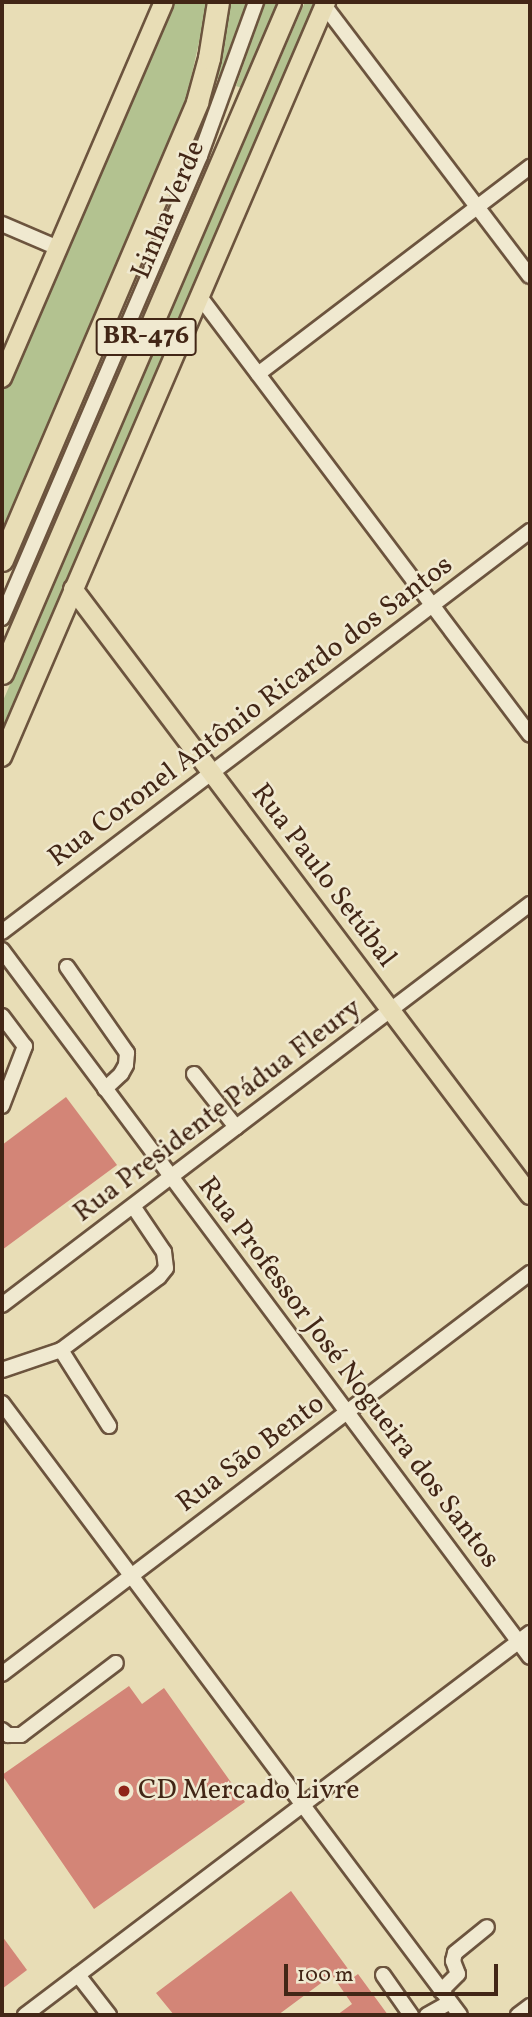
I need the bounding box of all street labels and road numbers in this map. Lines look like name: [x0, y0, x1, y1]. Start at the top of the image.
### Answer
street label: Linha Verde: [125, 135, 213, 285]
road number: BR-476: [95, 314, 197, 360]
street label: Rua Coronel Antônio Ricardo dos Santos: [42, 549, 460, 875]
street label: Rua Paulo Setúbal: [243, 778, 403, 974]
street label: Rua Presidente Pádua Fleury: [67, 992, 369, 1230]
street label: Rua Professor José Nogueira dos Santos: [190, 1171, 506, 1575]
street label: Rua São Bento: [171, 1388, 331, 1520]

